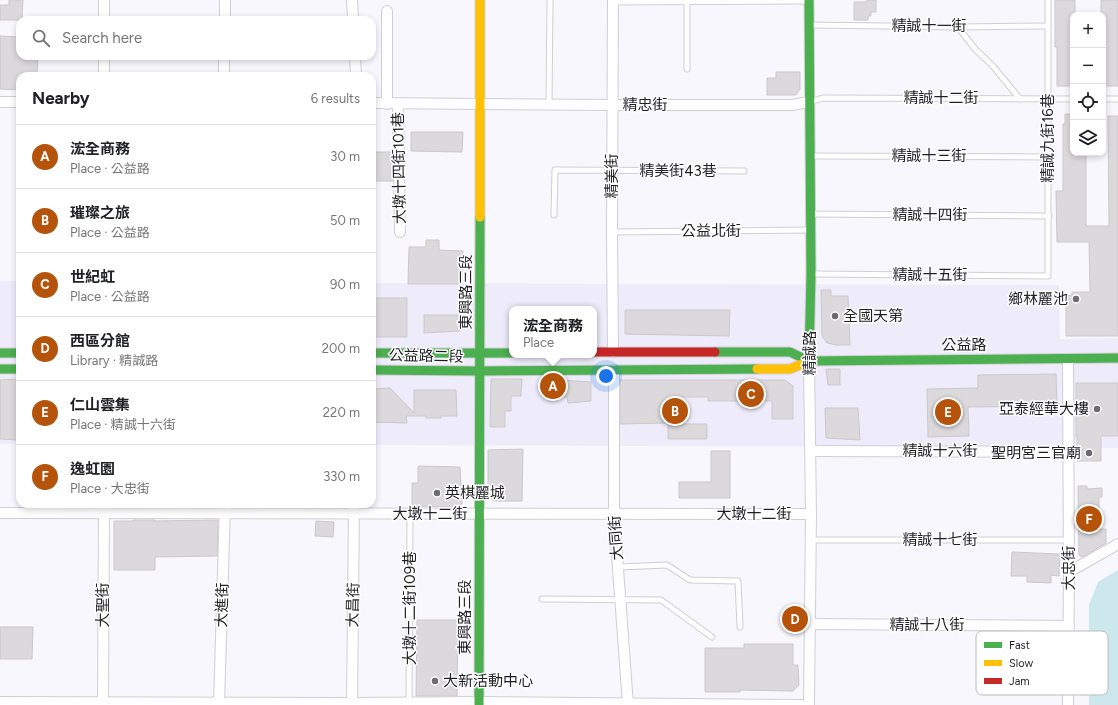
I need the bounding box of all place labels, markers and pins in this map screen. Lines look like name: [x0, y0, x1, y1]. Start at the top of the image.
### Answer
place label: 鄉林麗池: [1008, 290, 1068, 308]
marker: 鄉林麗池: [1071, 294, 1081, 304]
place label: 全國天第: [843, 307, 903, 325]
marker: 全國天第: [830, 311, 840, 321]
pin: A: [540, 371, 566, 401]
pin: C: [738, 379, 764, 409]
pin: B: [662, 396, 688, 426]
pin: E: [935, 397, 961, 427]
place label: 亞泰經華大樓: [999, 400, 1089, 418]
marker: 亞泰經華大樓: [1092, 404, 1102, 414]
place label: 聖明宮三官廟: [991, 444, 1081, 462]
marker: 聖明宮三官廟: [1084, 448, 1094, 458]
place label: 英棋麗城: [445, 484, 505, 502]
marker: 英棋麗城: [432, 488, 442, 498]
pin: F: [1076, 504, 1102, 534]
pin: D: [782, 604, 808, 634]
place label: 大新活動中心: [443, 672, 533, 690]
marker: 大新活動中心: [430, 676, 440, 686]

